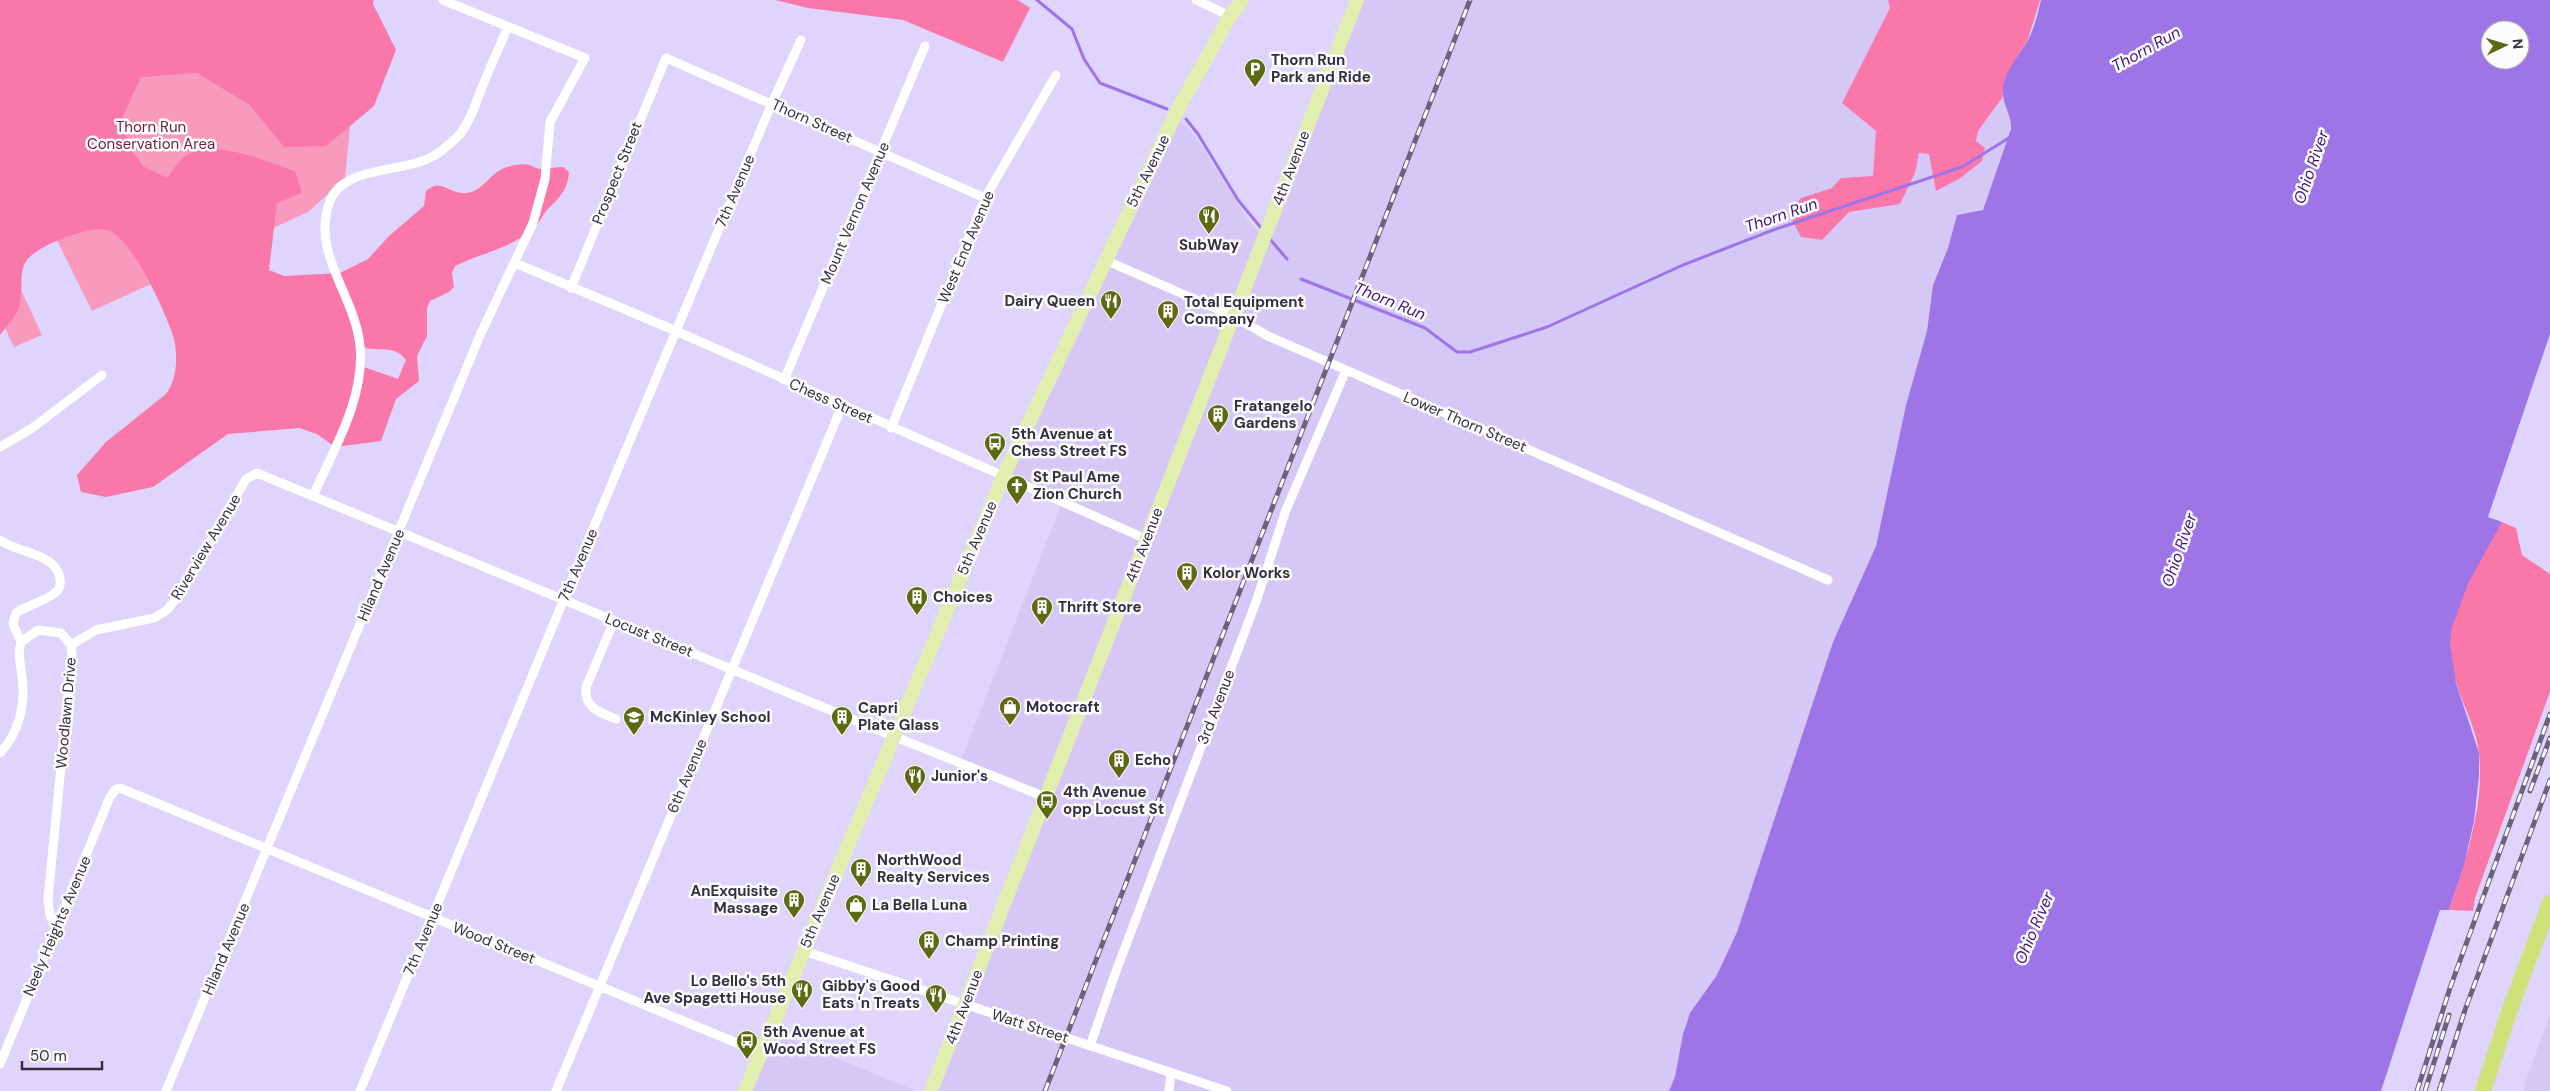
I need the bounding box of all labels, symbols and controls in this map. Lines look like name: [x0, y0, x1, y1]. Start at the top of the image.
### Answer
north arrow: [2480, 20, 2530, 70]
water label: Thorn Run: [2108, 22, 2184, 76]
text: N: [2509, 38, 2527, 50]
place label: Thorn Run Park and Ride: [1271, 50, 1371, 87]
parking icon: Thorn Run Park and Ride: [1243, 57, 1267, 88]
street label: Thorn Street: [768, 94, 856, 148]
park label: Thorn Run Conservation Area: [87, 117, 215, 154]
street label: Prospect Street: [587, 119, 647, 227]
water label: Ohio River: [2289, 126, 2334, 207]
street label: 4th Avenue: [1268, 128, 1314, 208]
street label: 5th Avenue: [1122, 131, 1174, 211]
street label: Mount Vernon Avenue: [816, 139, 894, 287]
street label: 7th Avenue: [711, 151, 759, 231]
street label: West End Avenue: [933, 187, 999, 307]
water label: Thorn Run: [1742, 193, 1820, 237]
restaurant icon: SubWay: [1197, 204, 1221, 235]
place label: SubWay: [1179, 235, 1239, 255]
water label: Thorn Run: [1351, 277, 1429, 325]
restaurant icon: Dairy Queen: [1099, 289, 1123, 320]
place label: Dairy Queen: [1004, 291, 1095, 311]
place label: Total Equipment Company: [1184, 292, 1304, 329]
building icon: Total Equipment Company: [1156, 299, 1180, 330]
street label: Chess Street: [786, 374, 876, 428]
street label: Lower Thorn Street: [1400, 387, 1530, 457]
place label: Fratangelo Gardens: [1234, 396, 1313, 433]
building icon: Fratangelo Gardens: [1206, 403, 1230, 434]
place label: 5th Avenue at Chess Street FS: [1011, 424, 1127, 461]
bus stop icon: 5th Avenue at Chess Street FS: [983, 431, 1007, 462]
place label: St Paul Ame Zion Church: [1033, 467, 1122, 504]
church icon: St Paul Ame Zion Church: [1005, 474, 1029, 505]
street label: Riverview Avenue: [166, 490, 246, 604]
street label: 5th Avenue: [952, 498, 1002, 578]
street label: 4th Avenue: [1121, 505, 1167, 585]
water label: Ohio River: [2157, 509, 2202, 590]
street label: 7th Avenue: [554, 525, 602, 605]
street label: Hiland Avenue: [353, 526, 409, 624]
building icon: Kolor Works: [1175, 561, 1199, 592]
place label: Kolor Works: [1203, 563, 1290, 583]
building icon: Choices: [905, 585, 929, 616]
place label: Choices: [933, 587, 993, 607]
building icon: Thrift Store: [1030, 595, 1054, 626]
place label: Thrift Store: [1058, 597, 1142, 617]
street label: Locust Street: [602, 608, 696, 662]
street label: Woodlawn Drive: [51, 656, 81, 770]
street label: 3rd Avenue: [1193, 667, 1239, 747]
shop icon: Motocraft: [998, 695, 1022, 726]
place label: Motocraft: [1026, 697, 1100, 717]
place label: Capri Plate Glass: [858, 698, 939, 735]
school or university icon: McKinley School: [622, 705, 646, 736]
building icon: Capri Plate Glass: [830, 705, 854, 736]
place label: McKinley School: [650, 707, 771, 727]
street label: 6th Avenue: [662, 736, 712, 816]
building icon: Echo: [1107, 748, 1131, 779]
place label: Echo: [1135, 750, 1171, 770]
restaurant icon: Junior's: [903, 764, 927, 795]
place label: Junior's: [931, 766, 988, 786]
place label: 4th Avenue opp Locust St: [1063, 782, 1164, 819]
bus stop icon: 4th Avenue opp Locust St: [1035, 789, 1059, 820]
place label: NorthWood Realty Services: [877, 850, 990, 887]
street label: Neely Heights Avenue: [18, 853, 96, 999]
building icon: NorthWood Realty Services: [849, 857, 873, 888]
street label: 5th Avenue: [795, 871, 845, 951]
place label: AnExquisite Massage: [691, 881, 778, 918]
building icon: AnExquisite Massage: [782, 888, 806, 919]
water label: Ohio River: [2009, 888, 2059, 967]
shop icon: La Bella Luna: [844, 893, 868, 924]
place label: La Bella Luna: [872, 895, 967, 915]
street label: 7th Avenue: [399, 899, 447, 979]
street label: Hiland Avenue: [198, 900, 254, 998]
street label: Wood Street: [450, 917, 538, 969]
building icon: Champ Printing: [917, 929, 941, 960]
place label: Champ Printing: [945, 931, 1059, 951]
street label: 4th Avenue: [941, 967, 987, 1047]
place label: Lo Bello's 5th Ave Spagetti House: [644, 971, 786, 1008]
place label: Gibby's Good Eats 'n Treats: [822, 976, 920, 1013]
restaurant icon: Lo Bello's 5th Ave Spagetti House: [790, 978, 814, 1009]
restaurant icon: Gibby's Good Eats 'n Treats: [924, 983, 948, 1014]
street label: Watt Street: [989, 1004, 1071, 1048]
place label: 5th Avenue at Wood Street FS: [763, 1022, 876, 1059]
bus stop icon: 5th Avenue at Wood Street FS: [735, 1029, 759, 1060]
scale bar: [22, 1038, 102, 1070]
text: 50 m: [30, 1046, 67, 1066]

